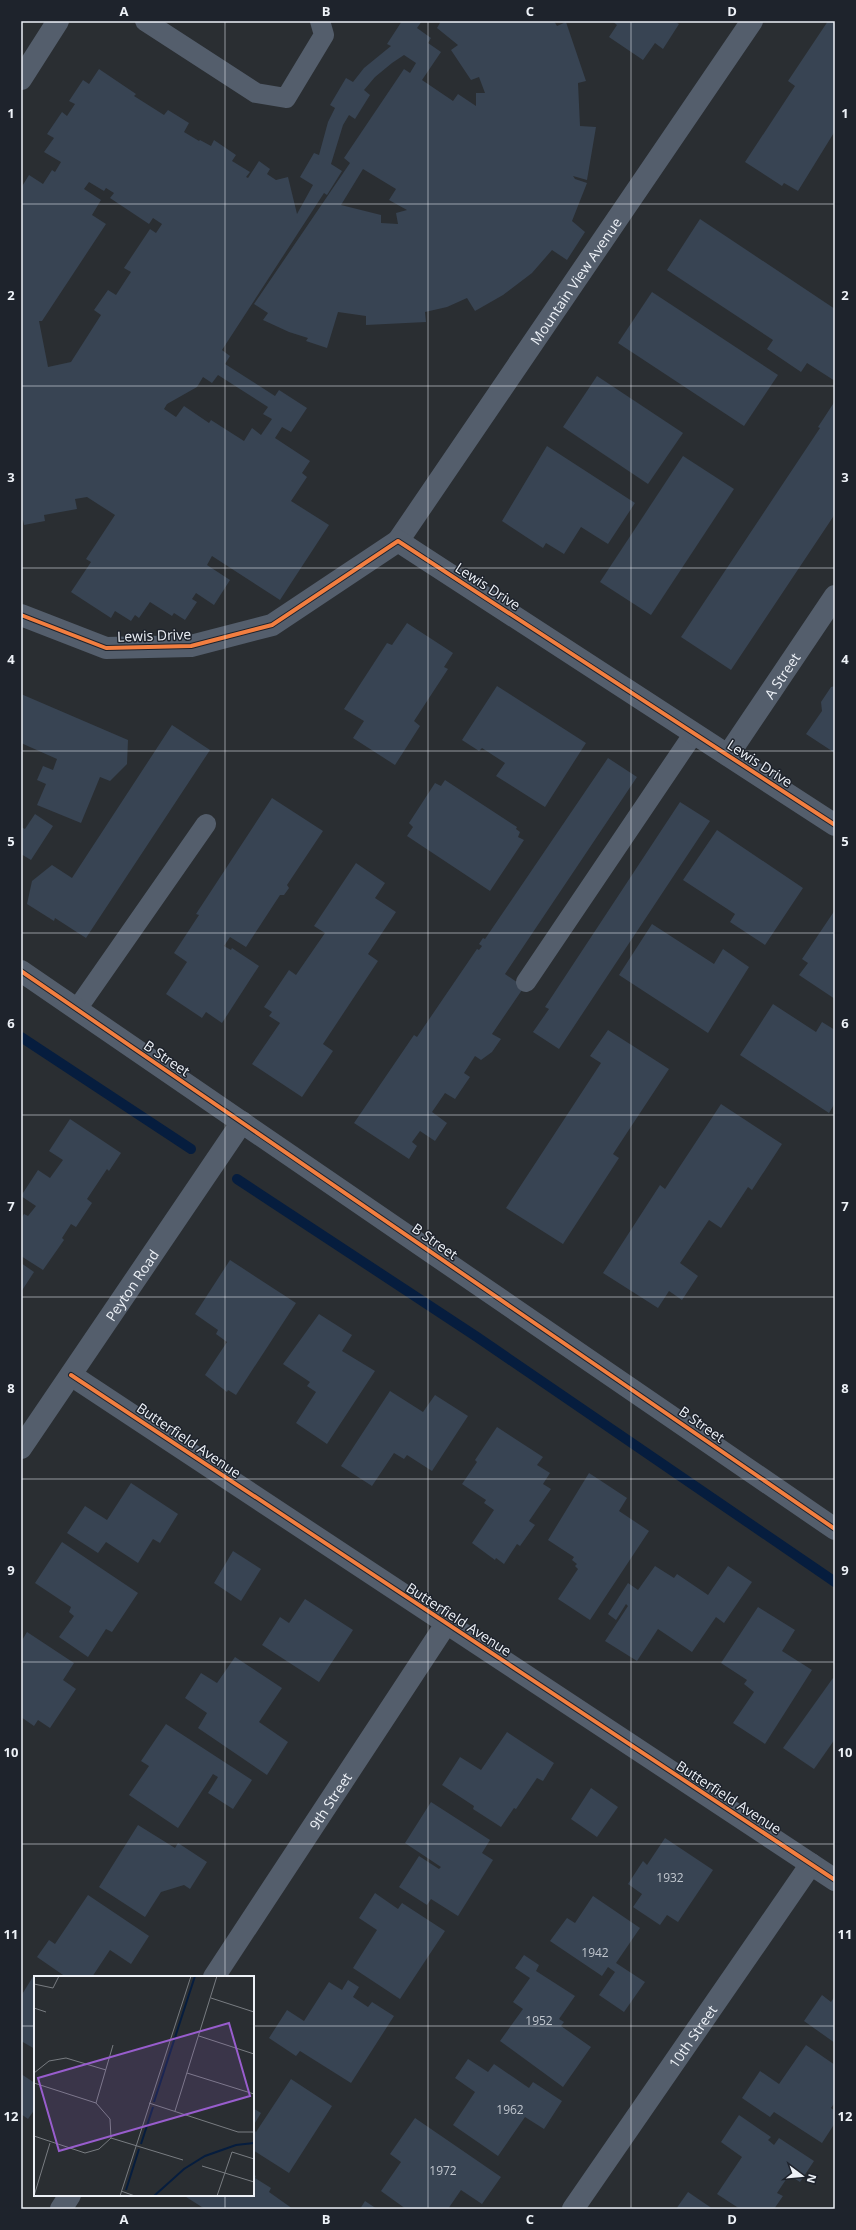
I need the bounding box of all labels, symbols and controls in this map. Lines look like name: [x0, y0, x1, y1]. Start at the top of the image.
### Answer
text: A: [120, 2, 129, 20]
text: B: [322, 2, 331, 20]
text: C: [526, 2, 534, 20]
text: D: [727, 2, 737, 20]
text: 1: [7, 104, 15, 122]
text: 1: [841, 104, 849, 122]
street label: Mountain View Avenue: [525, 213, 625, 348]
text: 2: [7, 286, 15, 304]
text: 2: [841, 286, 849, 304]
text: 3: [7, 468, 15, 486]
text: 3: [841, 468, 849, 486]
street label: Lewis Drive: [452, 558, 524, 614]
street label: Lewis Drive: [117, 624, 192, 646]
street label: A Street: [759, 649, 804, 702]
text: 4: [7, 650, 15, 668]
text: 4: [841, 650, 849, 668]
street label: Lewis Drive: [724, 735, 796, 791]
text: 5: [7, 832, 15, 850]
text: 5: [841, 832, 849, 850]
text: 6: [7, 1014, 15, 1032]
text: 6: [841, 1014, 849, 1032]
street label: B Street: [140, 1036, 194, 1080]
text: 7: [7, 1197, 15, 1215]
text: 7: [841, 1197, 849, 1215]
street label: B Street: [408, 1218, 462, 1264]
street label: Peyton Road: [101, 1246, 163, 1324]
text: 8: [7, 1379, 15, 1397]
text: 8: [841, 1379, 849, 1397]
street label: Butterfield Avenue: [133, 1398, 245, 1482]
street label: B Street: [675, 1401, 729, 1447]
text: 9: [7, 1561, 15, 1579]
text: 9: [841, 1561, 849, 1579]
street label: Butterfield Avenue: [403, 1578, 515, 1660]
text: 10: [4, 1743, 18, 1761]
text: 10: [838, 1743, 852, 1761]
street label: Butterfield Avenue: [673, 1756, 785, 1838]
street label: 9th Street: [304, 1769, 356, 1833]
house number: 1932: [656, 1869, 684, 1886]
text: 11: [4, 1925, 18, 1943]
text: 11: [838, 1925, 852, 1943]
house number: 1942: [581, 1944, 609, 1961]
inset map: [34, 1976, 254, 2196]
street label: 10th Street: [664, 2001, 721, 2071]
house number: 1952: [525, 2012, 553, 2029]
house number: 1962: [496, 2101, 524, 2118]
text: 12: [4, 2107, 19, 2125]
text: 12: [838, 2107, 853, 2125]
north arrow: [782, 2156, 822, 2196]
house number: 1972: [429, 2162, 457, 2179]
text: N: [804, 2173, 821, 2185]
text: A: [120, 2210, 129, 2228]
text: B: [322, 2210, 331, 2228]
text: C: [526, 2210, 534, 2228]
text: D: [727, 2210, 737, 2228]

